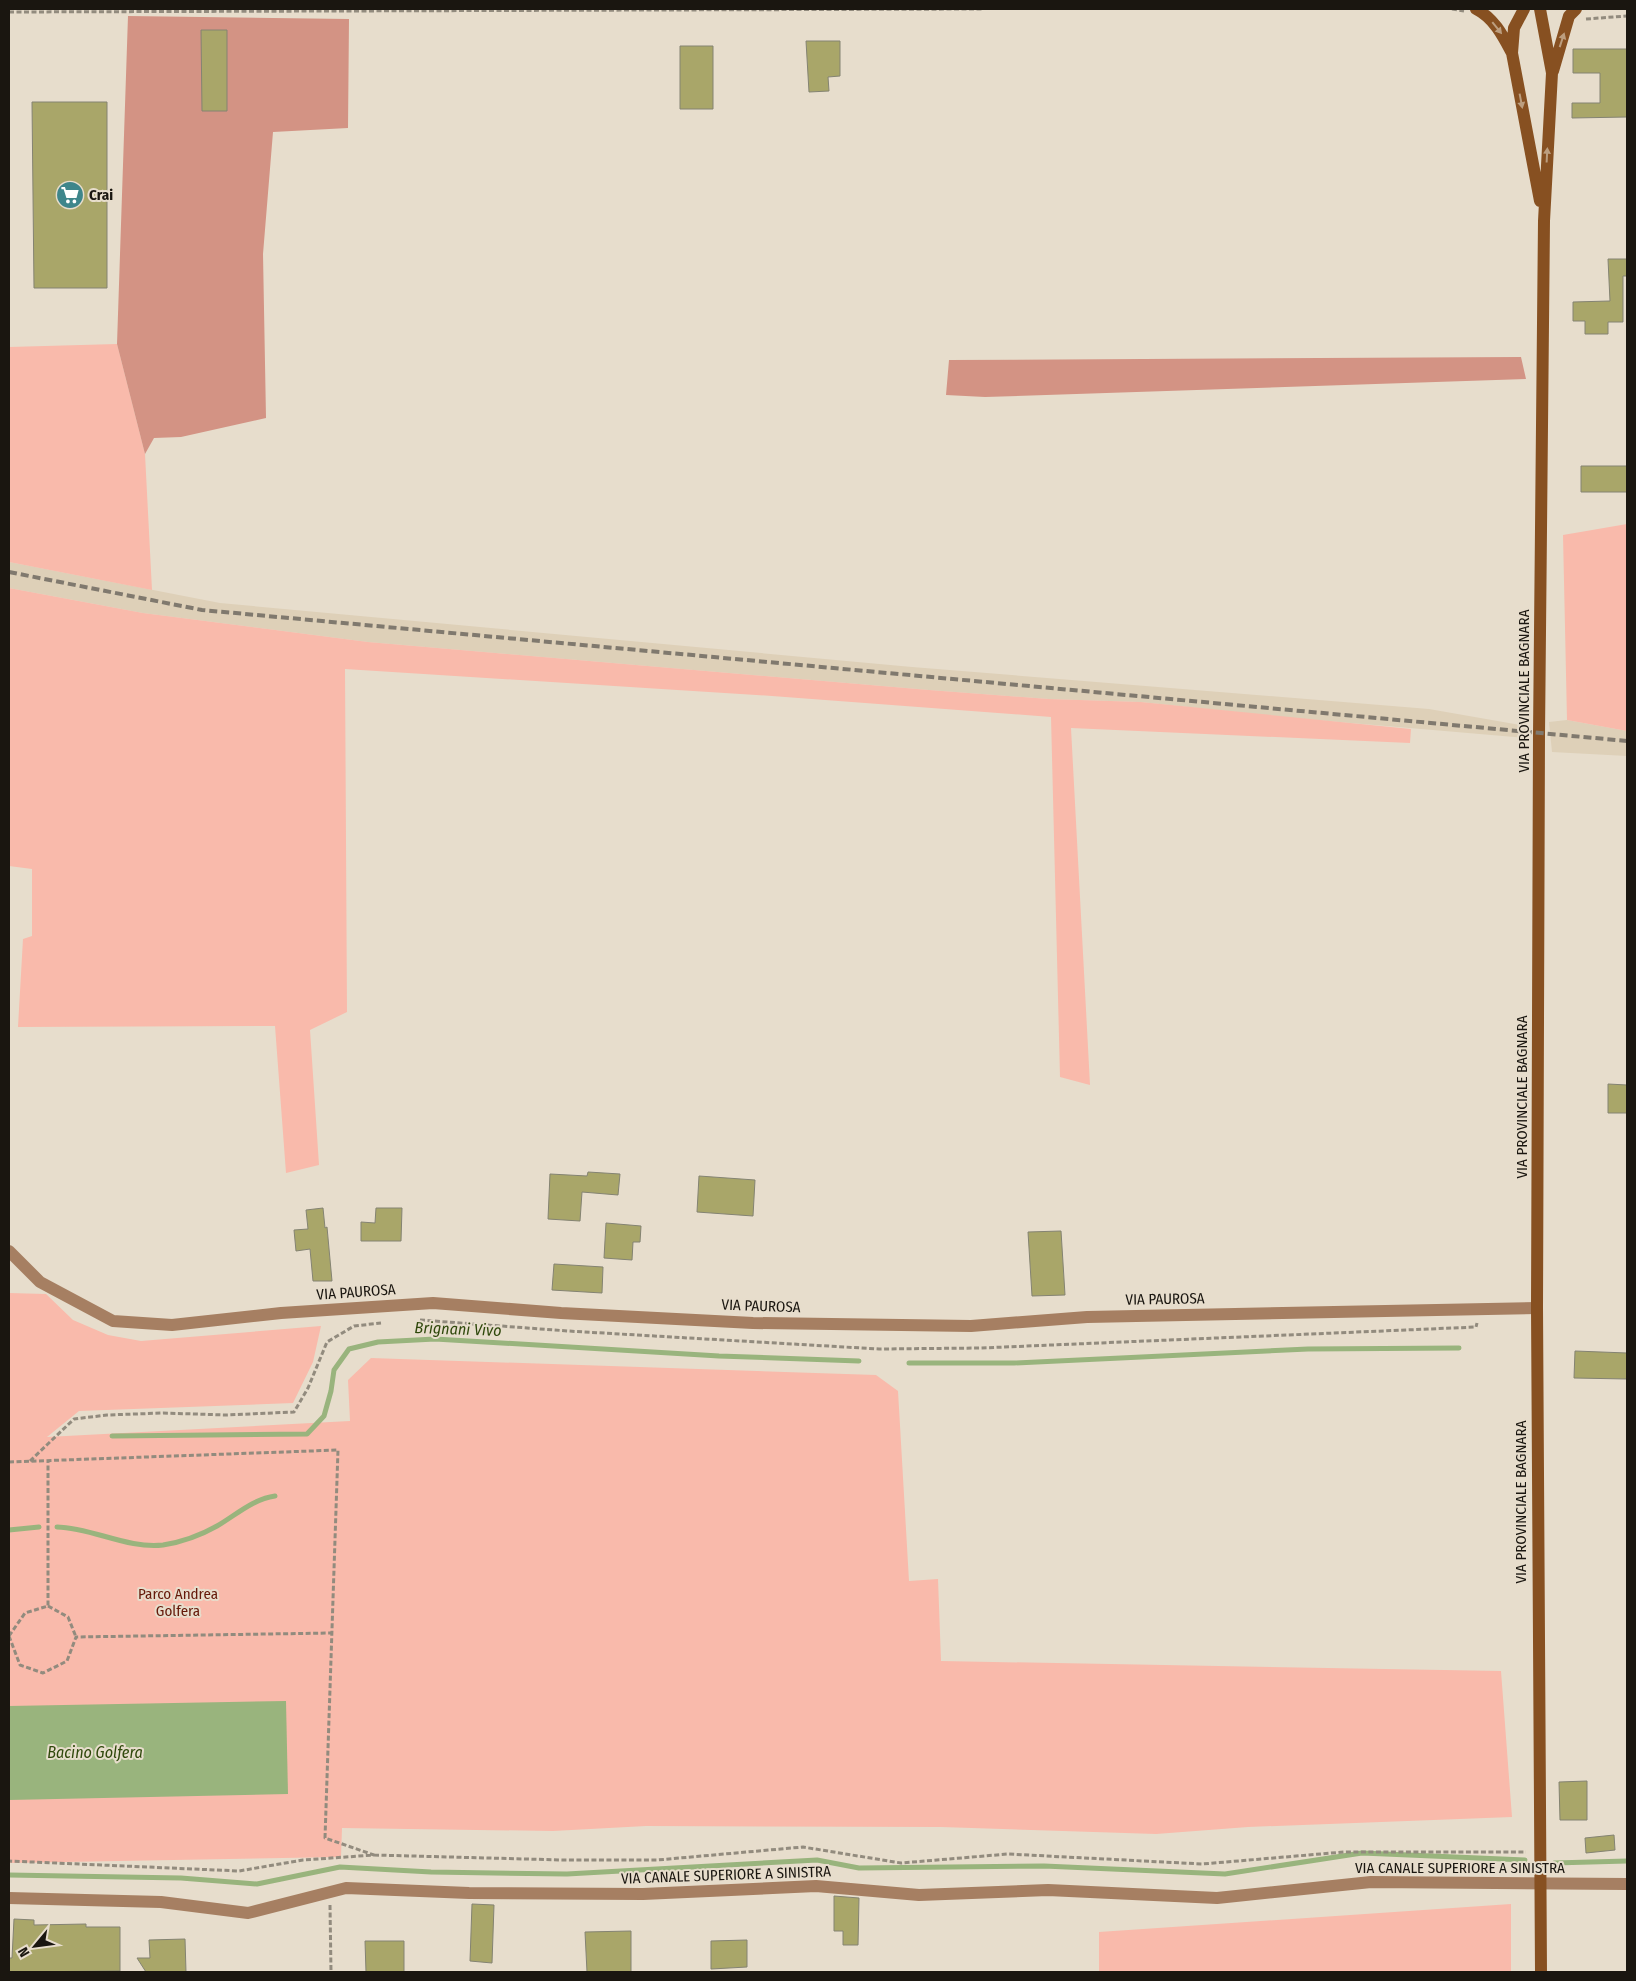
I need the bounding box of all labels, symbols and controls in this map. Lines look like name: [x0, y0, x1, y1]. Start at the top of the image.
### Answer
one-way arrow: [1492, 21, 1503, 34]
one-way arrow: [1559, 32, 1567, 47]
one-way arrow: [1518, 94, 1526, 110]
one-way arrow: [1544, 147, 1552, 163]
supermarket icon: Crai: [55, 180, 85, 210]
place label: Crai: [89, 186, 113, 204]
street label: VIA PROVINCIALE BAGNARA: [1515, 609, 1533, 773]
street label: VIA PROVINCIALE BAGNARA: [1513, 1015, 1531, 1179]
street label: VIA PAUROSA: [316, 1280, 396, 1304]
street label: VIA PAUROSA: [1125, 1289, 1205, 1309]
street label: VIA PAUROSA: [721, 1296, 801, 1316]
water label: Brignani Vivo: [414, 1318, 502, 1340]
street label: VIA PROVINCIALE BAGNARA: [1512, 1420, 1530, 1584]
park label: Parco Andrea Golfera: [138, 1585, 218, 1620]
water label: Bacino Golfera: [47, 1743, 143, 1762]
street label: VIA CANALE SUPERIORE A SINISTRA: [1355, 1859, 1565, 1877]
street label: VIA CANALE SUPERIORE A SINISTRA: [621, 1862, 831, 1888]
north arrow: [10, 1921, 60, 1971]
text: N: [15, 1944, 34, 1960]

